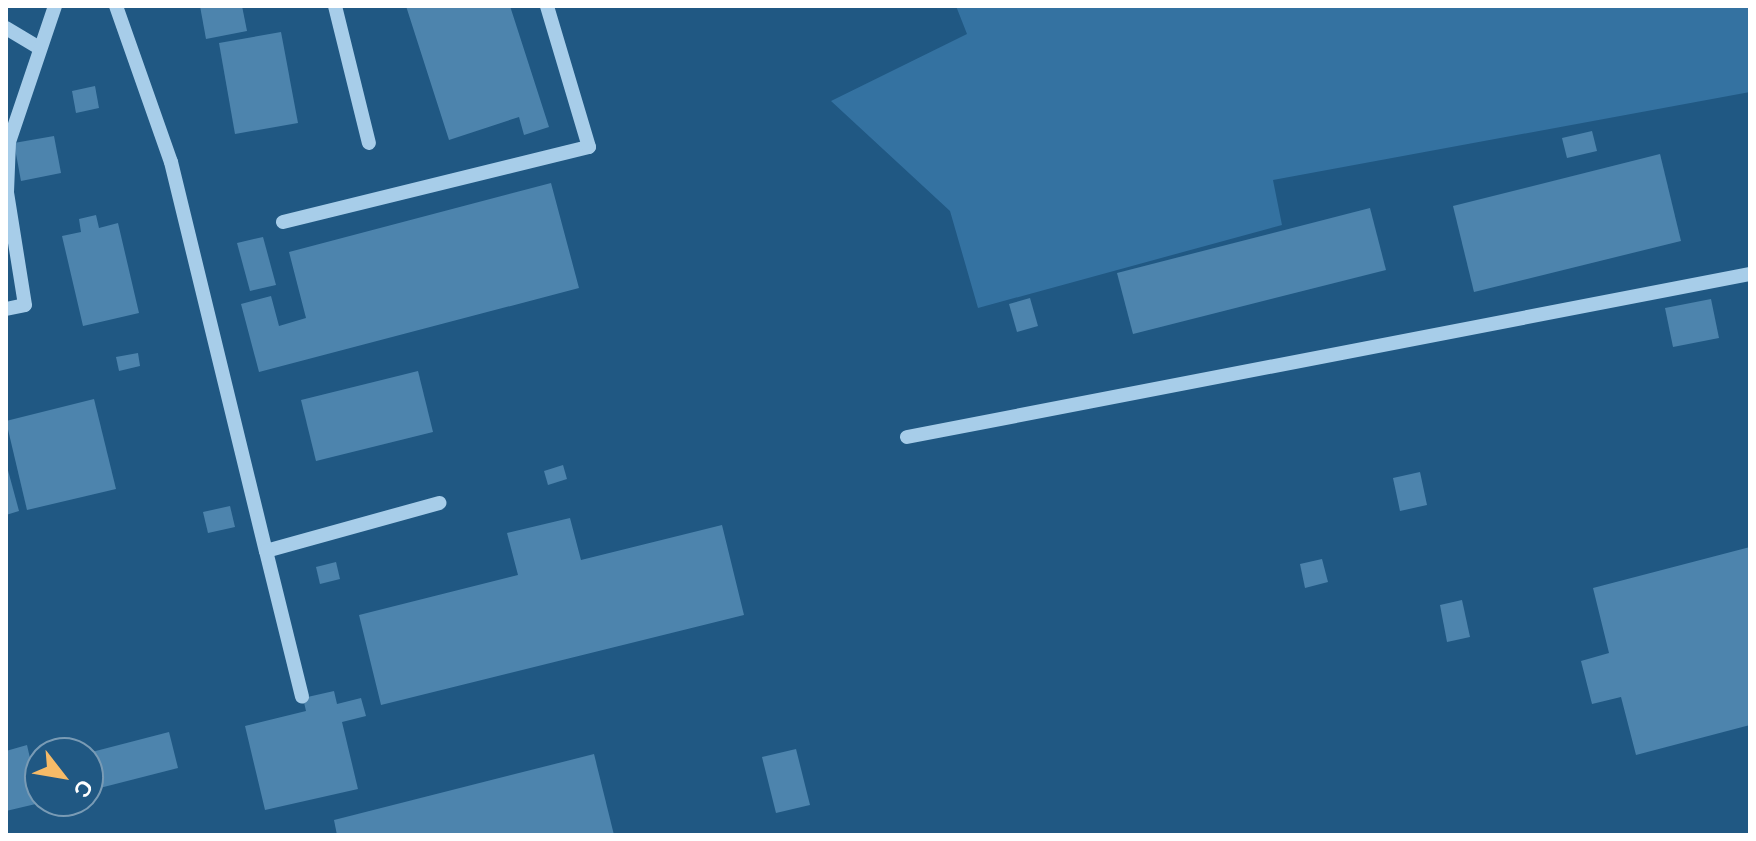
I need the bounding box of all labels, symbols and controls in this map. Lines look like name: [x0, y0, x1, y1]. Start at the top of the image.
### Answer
north arrow: [24, 737, 104, 817]
text: С: [68, 775, 98, 802]

